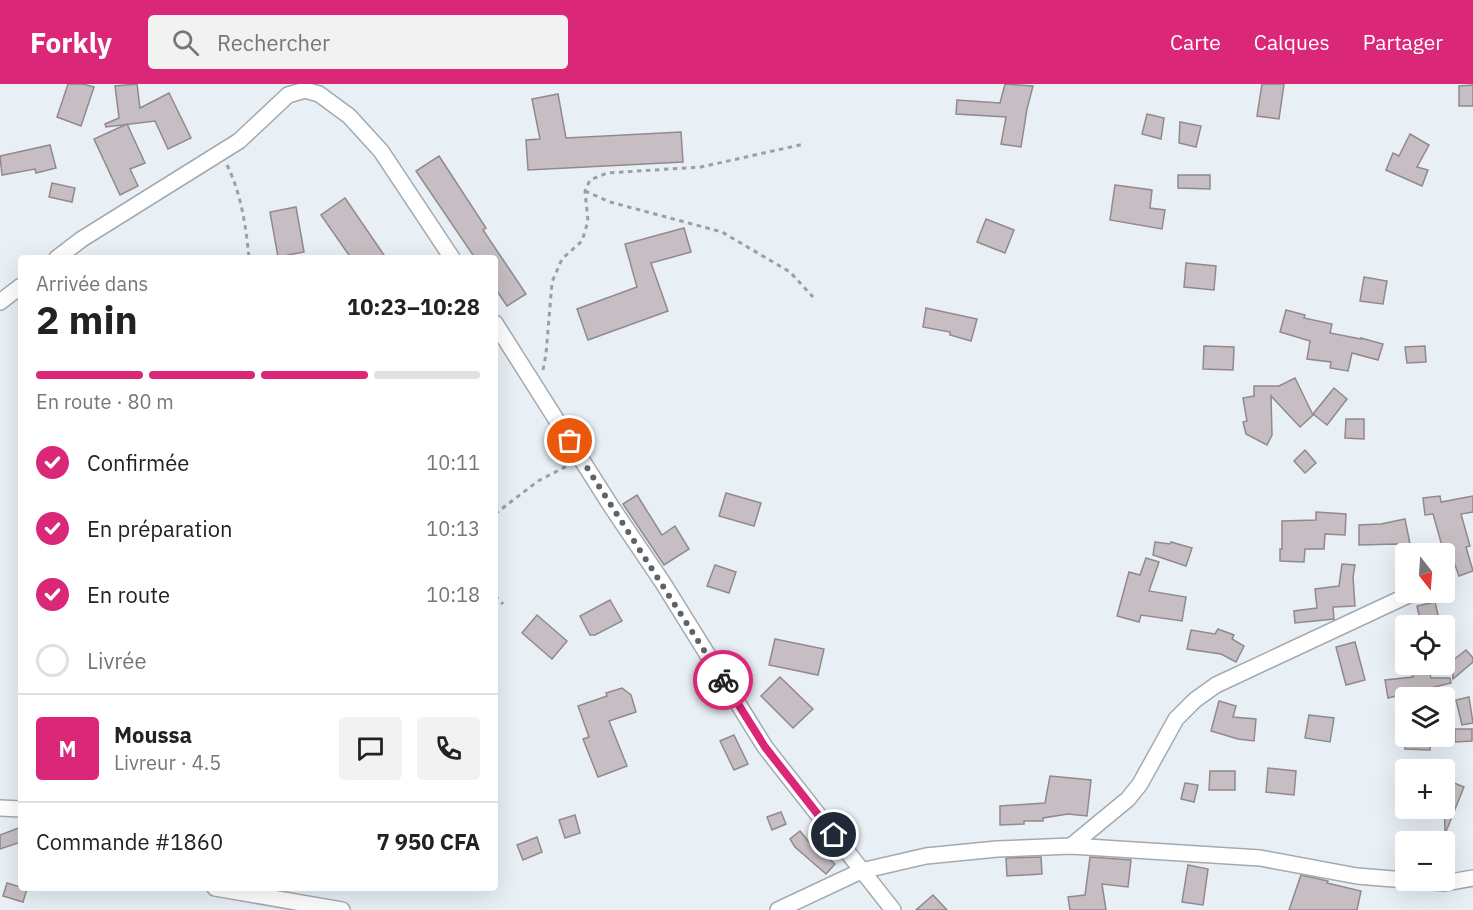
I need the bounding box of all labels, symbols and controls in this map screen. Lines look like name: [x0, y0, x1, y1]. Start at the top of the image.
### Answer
search box: [148, 15, 568, 69]
text: Forkly: [30, 24, 112, 61]
icon: search: [169, 26, 202, 59]
text: Rechercher: [217, 28, 330, 57]
text: Carte: [1170, 28, 1221, 56]
text: Calques: [1254, 28, 1330, 56]
text: Partager: [1363, 28, 1443, 56]
text: Arrivée dans: [36, 270, 148, 297]
text: 10:23–10:28: [347, 292, 480, 321]
text: 2 min: [36, 294, 138, 345]
text: En route · 80 m: [36, 388, 174, 415]
pin: [544, 415, 595, 466]
icon: bag: [553, 424, 586, 457]
icon: check: [36, 446, 69, 479]
text: Confirmée: [87, 448, 189, 477]
text: 10:11: [426, 449, 480, 476]
icon: check: [36, 512, 69, 545]
text: En préparation: [87, 514, 233, 543]
text: 10:13: [426, 515, 480, 542]
north arrow: [1395, 543, 1455, 603]
map controls: [1395, 543, 1455, 891]
icon: check: [36, 578, 69, 611]
text: En route: [87, 580, 170, 609]
text: 10:18: [426, 581, 480, 608]
button: locate: [1395, 615, 1455, 675]
text: Livrée: [87, 646, 146, 675]
courier: [693, 650, 753, 710]
icon: bike: [707, 664, 740, 697]
button: layers: [1395, 687, 1455, 747]
button: chat: [339, 717, 402, 780]
button: phone: [417, 717, 480, 780]
text: Moussa: [114, 720, 192, 749]
text: M: [58, 734, 77, 763]
text: Livreur · 4.5: [114, 749, 221, 776]
button: +: [1395, 759, 1455, 819]
pin: [808, 809, 859, 860]
icon: home: [817, 818, 850, 851]
text: Commande #1860: [36, 827, 223, 856]
text: 7 950 CFA: [376, 827, 480, 856]
button: −: [1395, 831, 1455, 891]

